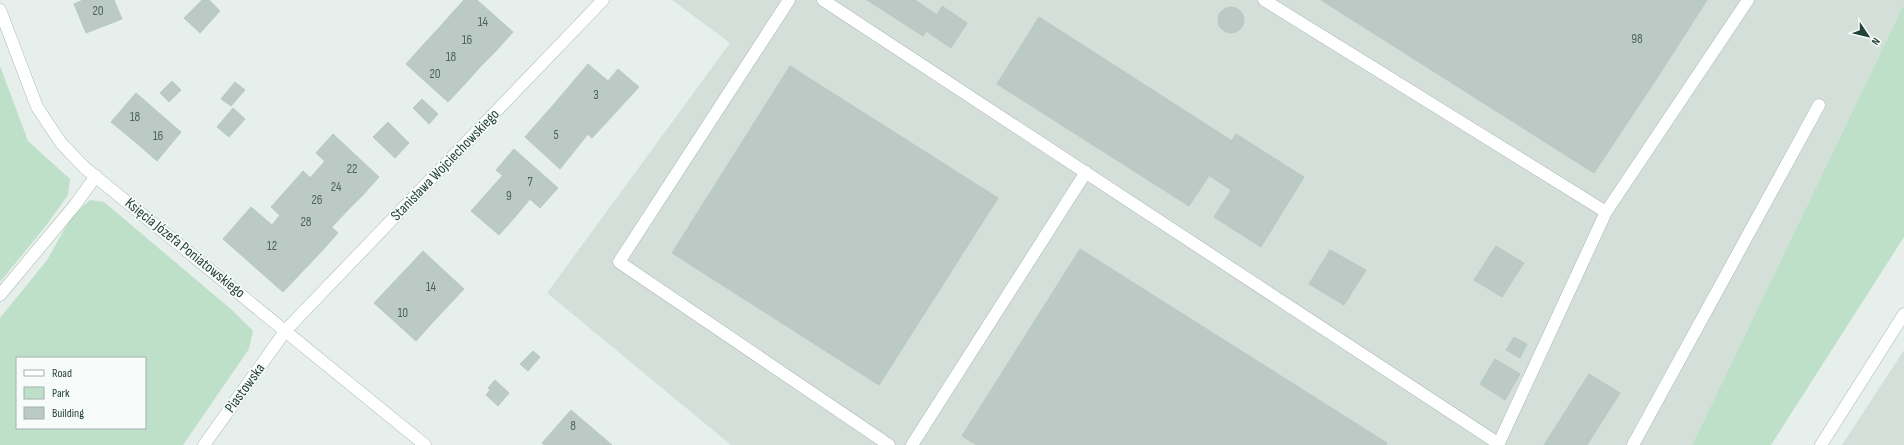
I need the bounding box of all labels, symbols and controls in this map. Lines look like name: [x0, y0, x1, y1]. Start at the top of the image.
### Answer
house number: 20: [92, 3, 104, 19]
house number: 14: [478, 14, 489, 30]
north arrow: [1848, 16, 1888, 56]
house number: 98: [1631, 31, 1643, 47]
house number: 16: [462, 32, 472, 48]
text: N: [1869, 35, 1883, 48]
house number: 18: [446, 49, 456, 65]
house number: 20: [429, 66, 441, 82]
house number: 3: [593, 87, 599, 103]
street label: Stanisława Wojciechowskiego: [387, 105, 503, 225]
house number: 18: [130, 109, 140, 125]
house number: 5: [553, 127, 559, 143]
house number: 16: [153, 128, 163, 144]
house number: 22: [347, 161, 357, 177]
house number: 7: [527, 174, 533, 190]
house number: 24: [331, 179, 342, 195]
house number: 9: [506, 188, 512, 204]
house number: 26: [311, 192, 323, 208]
street label: Księcia Józefa Poniatowskiego: [121, 194, 249, 302]
house number: 28: [300, 214, 312, 230]
house number: 12: [267, 238, 277, 254]
house number: 14: [426, 279, 437, 295]
house number: 10: [398, 305, 408, 321]
legend: [16, 357, 146, 429]
street label: Piastowska: [221, 360, 269, 416]
text: Road: [52, 366, 72, 381]
text: Park: [52, 386, 70, 401]
text: Building: [52, 406, 84, 421]
house number: 8: [570, 418, 576, 434]

